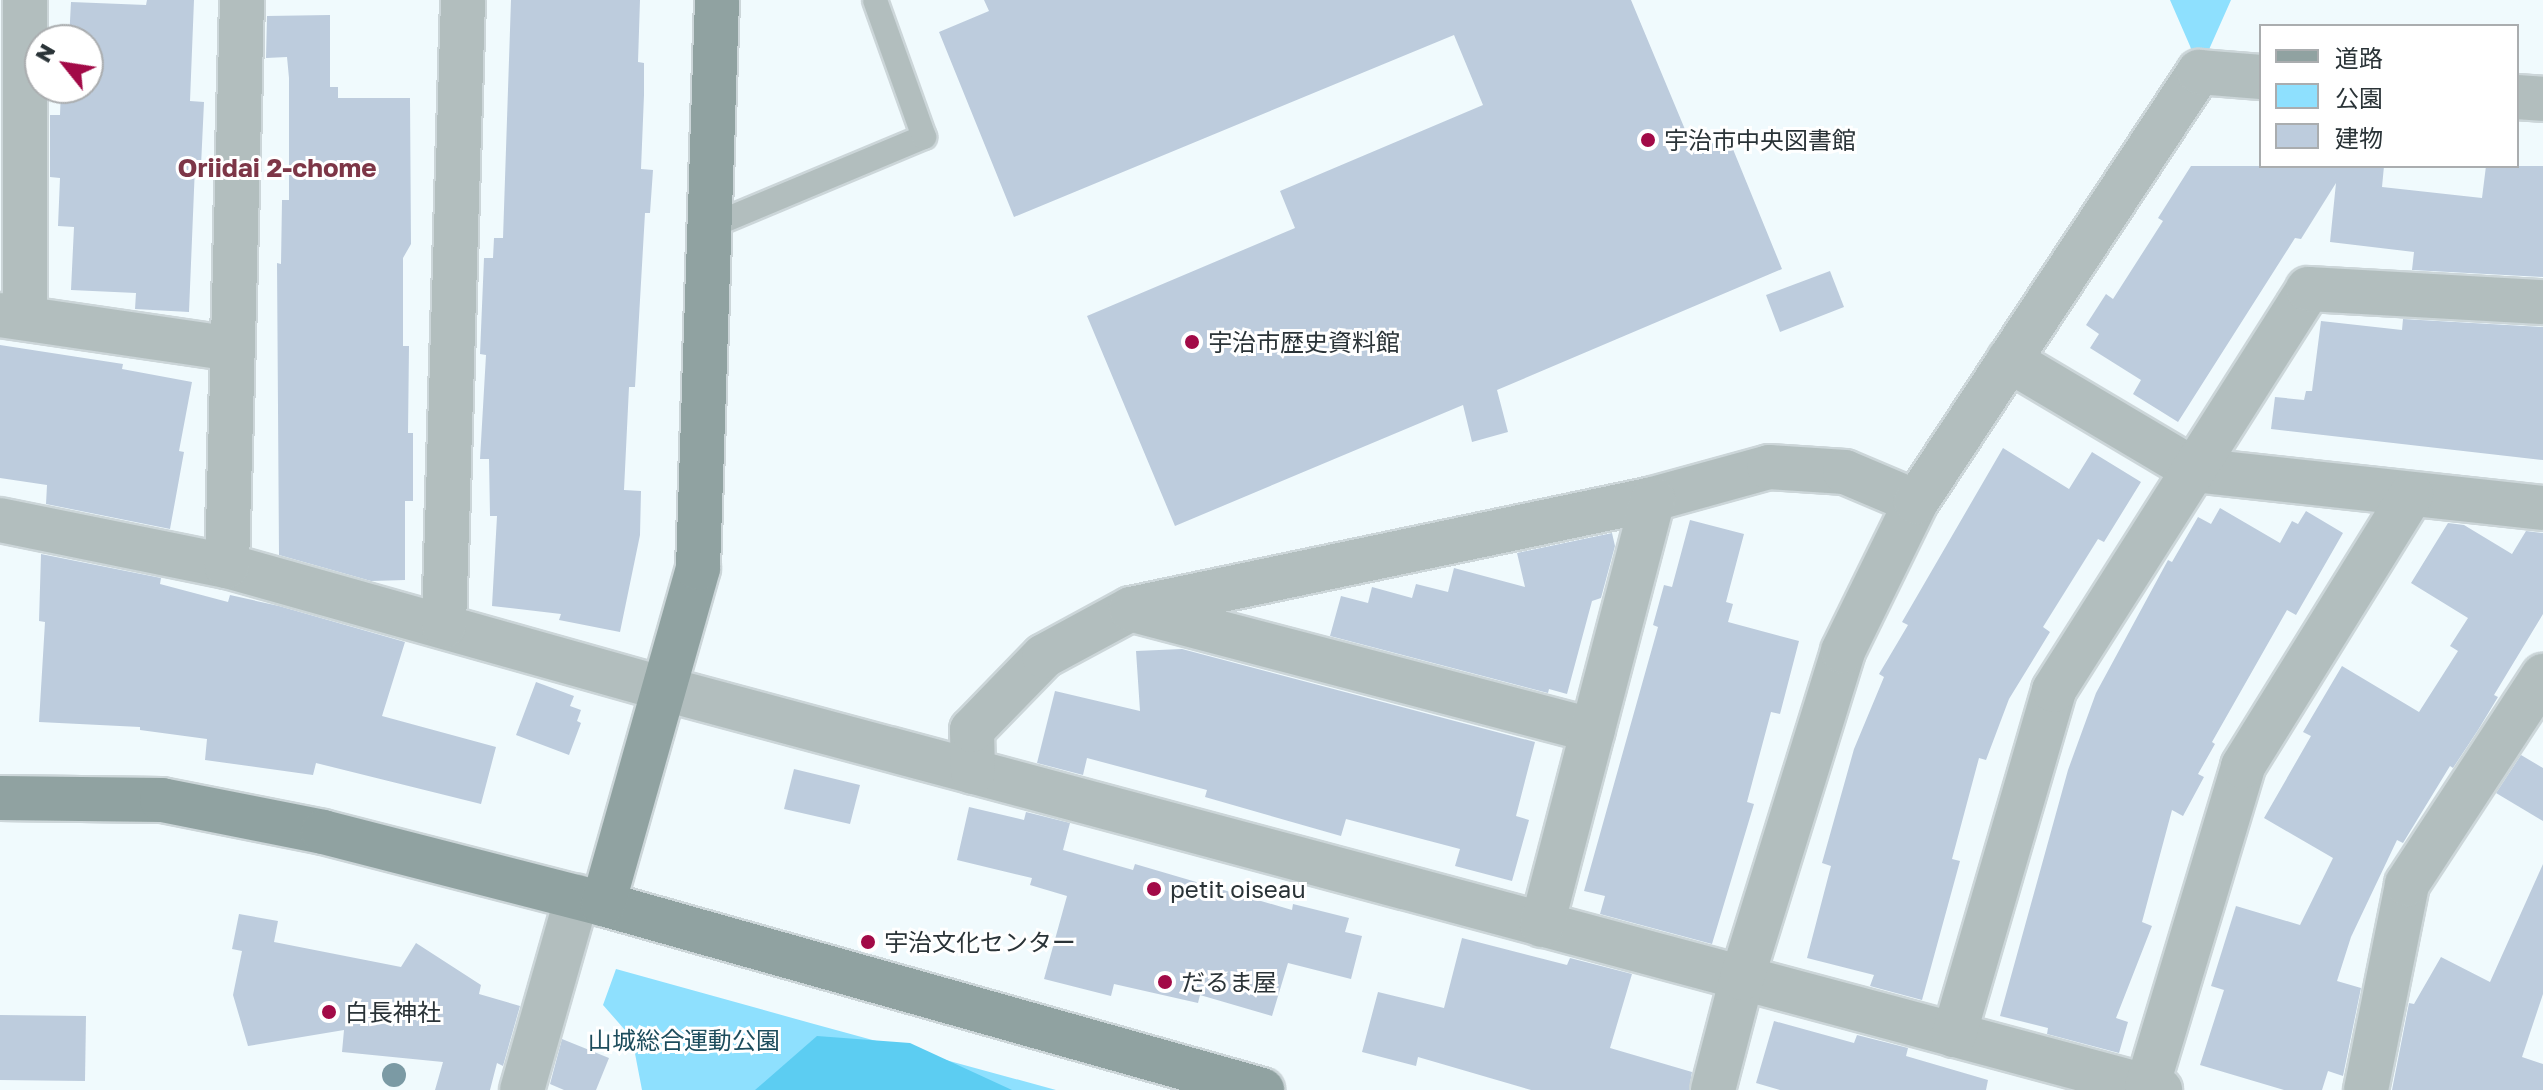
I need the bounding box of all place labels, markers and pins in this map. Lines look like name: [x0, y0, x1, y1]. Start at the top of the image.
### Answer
place label: 宇治市中央図書館: [1664, 126, 1856, 154]
marker: 宇治市中央図書館: [1639, 131, 1657, 149]
place label: 宇治市歴史資料館: [1208, 328, 1400, 356]
marker: 宇治市歴史資料館: [1183, 333, 1201, 351]
place label: petit oiseau: [1170, 875, 1306, 903]
marker: petit oiseau: [1145, 880, 1163, 898]
place label: 宇治文化センター: [884, 928, 1076, 956]
marker: 宇治文化センター: [859, 933, 877, 951]
place label: だるま屋: [1181, 968, 1277, 996]
marker: だるま屋: [1156, 973, 1174, 991]
place label: 白長神社: [345, 998, 441, 1026]
marker: 白長神社: [320, 1003, 338, 1021]

